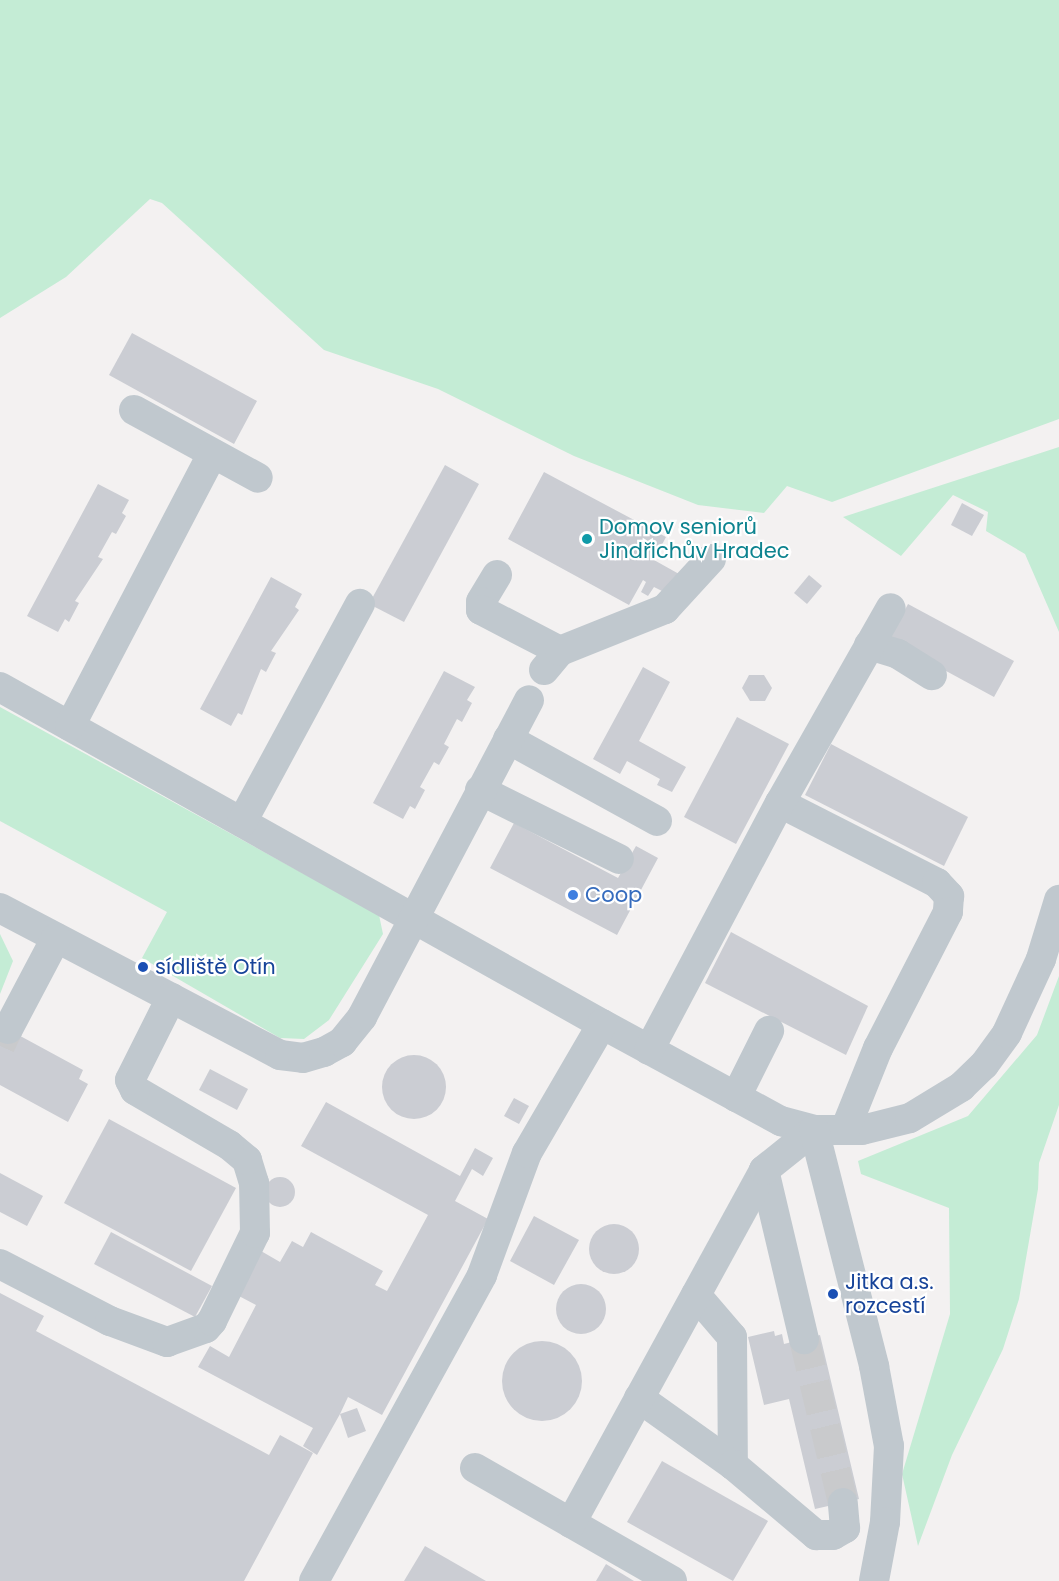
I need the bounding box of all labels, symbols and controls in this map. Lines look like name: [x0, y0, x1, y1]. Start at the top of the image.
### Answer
place label: Domov seniorů Jindřichův Hradec: [599, 514, 789, 564]
marker: Domov seniorů Jindřichův Hradec: [580, 532, 594, 546]
place label: Coop: [585, 882, 642, 908]
marker: Coop: [566, 888, 580, 902]
place label: sídliště Otín: [155, 954, 276, 980]
marker: sídliště Otín: [136, 960, 150, 974]
place label: Jitka a.s. rozcestí: [845, 1269, 934, 1319]
marker: Jitka a.s. rozcestí: [826, 1287, 840, 1301]

